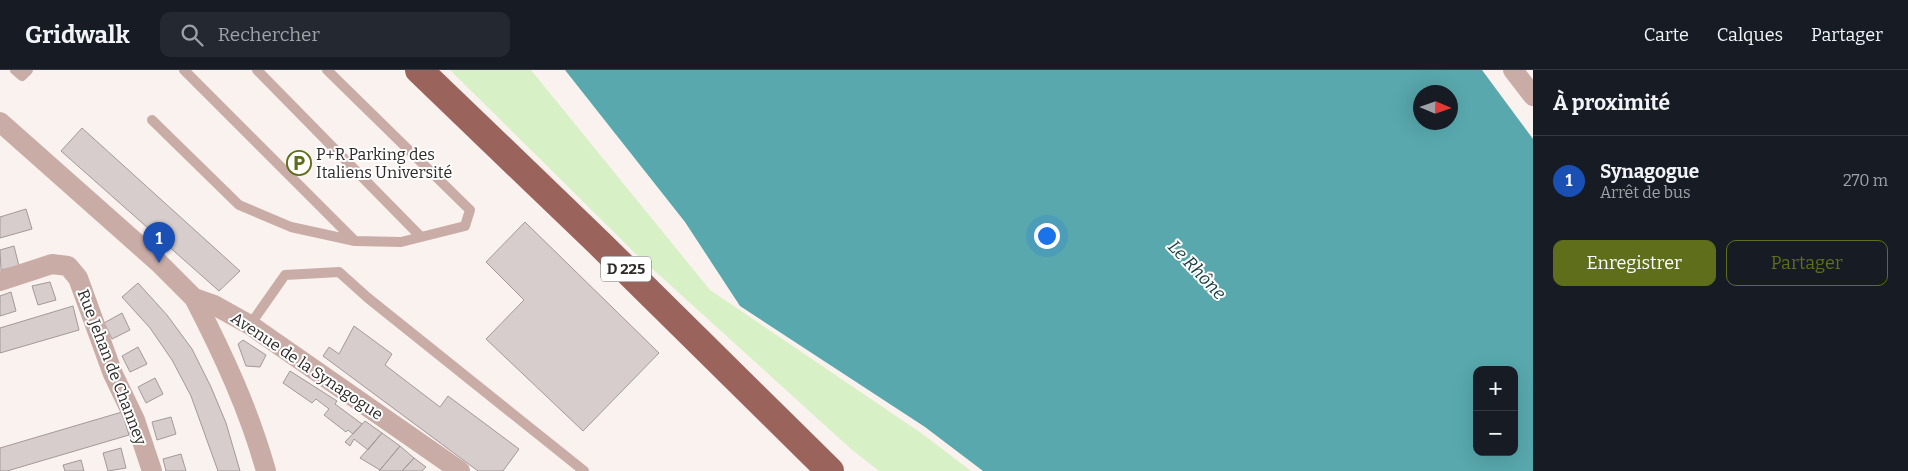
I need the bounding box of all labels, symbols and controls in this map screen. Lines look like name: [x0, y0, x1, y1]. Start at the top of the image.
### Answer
search box: [160, 12, 510, 57]
text: Gridwalk: [25, 21, 130, 49]
icon: search: [178, 21, 206, 49]
text: Rechercher: [218, 23, 320, 46]
text: Carte: [1644, 24, 1689, 46]
text: Calques: [1717, 24, 1783, 46]
text: Partager: [1811, 24, 1883, 46]
north arrow: [1413, 85, 1458, 130]
text: À proximité: [1553, 90, 1670, 116]
place label: P+R Parking des Italiens Université: [316, 145, 452, 182]
parking icon: P+R Parking des Italiens Université: [286, 150, 312, 176]
text: Synagogue: [1600, 160, 1699, 183]
text: 1: [1566, 171, 1572, 190]
text: 270 m: [1843, 171, 1888, 190]
text: Arrêt de bus: [1600, 183, 1691, 202]
pin: 1: [143, 222, 175, 263]
your location: [1034, 223, 1060, 249]
water label: Le Rhône: [1163, 236, 1231, 304]
button: Enregistrer: [1553, 240, 1716, 286]
button: Partager: [1726, 240, 1888, 286]
road number: D 225: [601, 256, 651, 282]
street label: Rue Jehan de Channey: [74, 287, 151, 448]
street label: Avenue de la Synagogue: [227, 308, 387, 424]
map controls: [1473, 366, 1518, 456]
button: +: [1473, 366, 1518, 411]
button: −: [1473, 411, 1518, 456]

